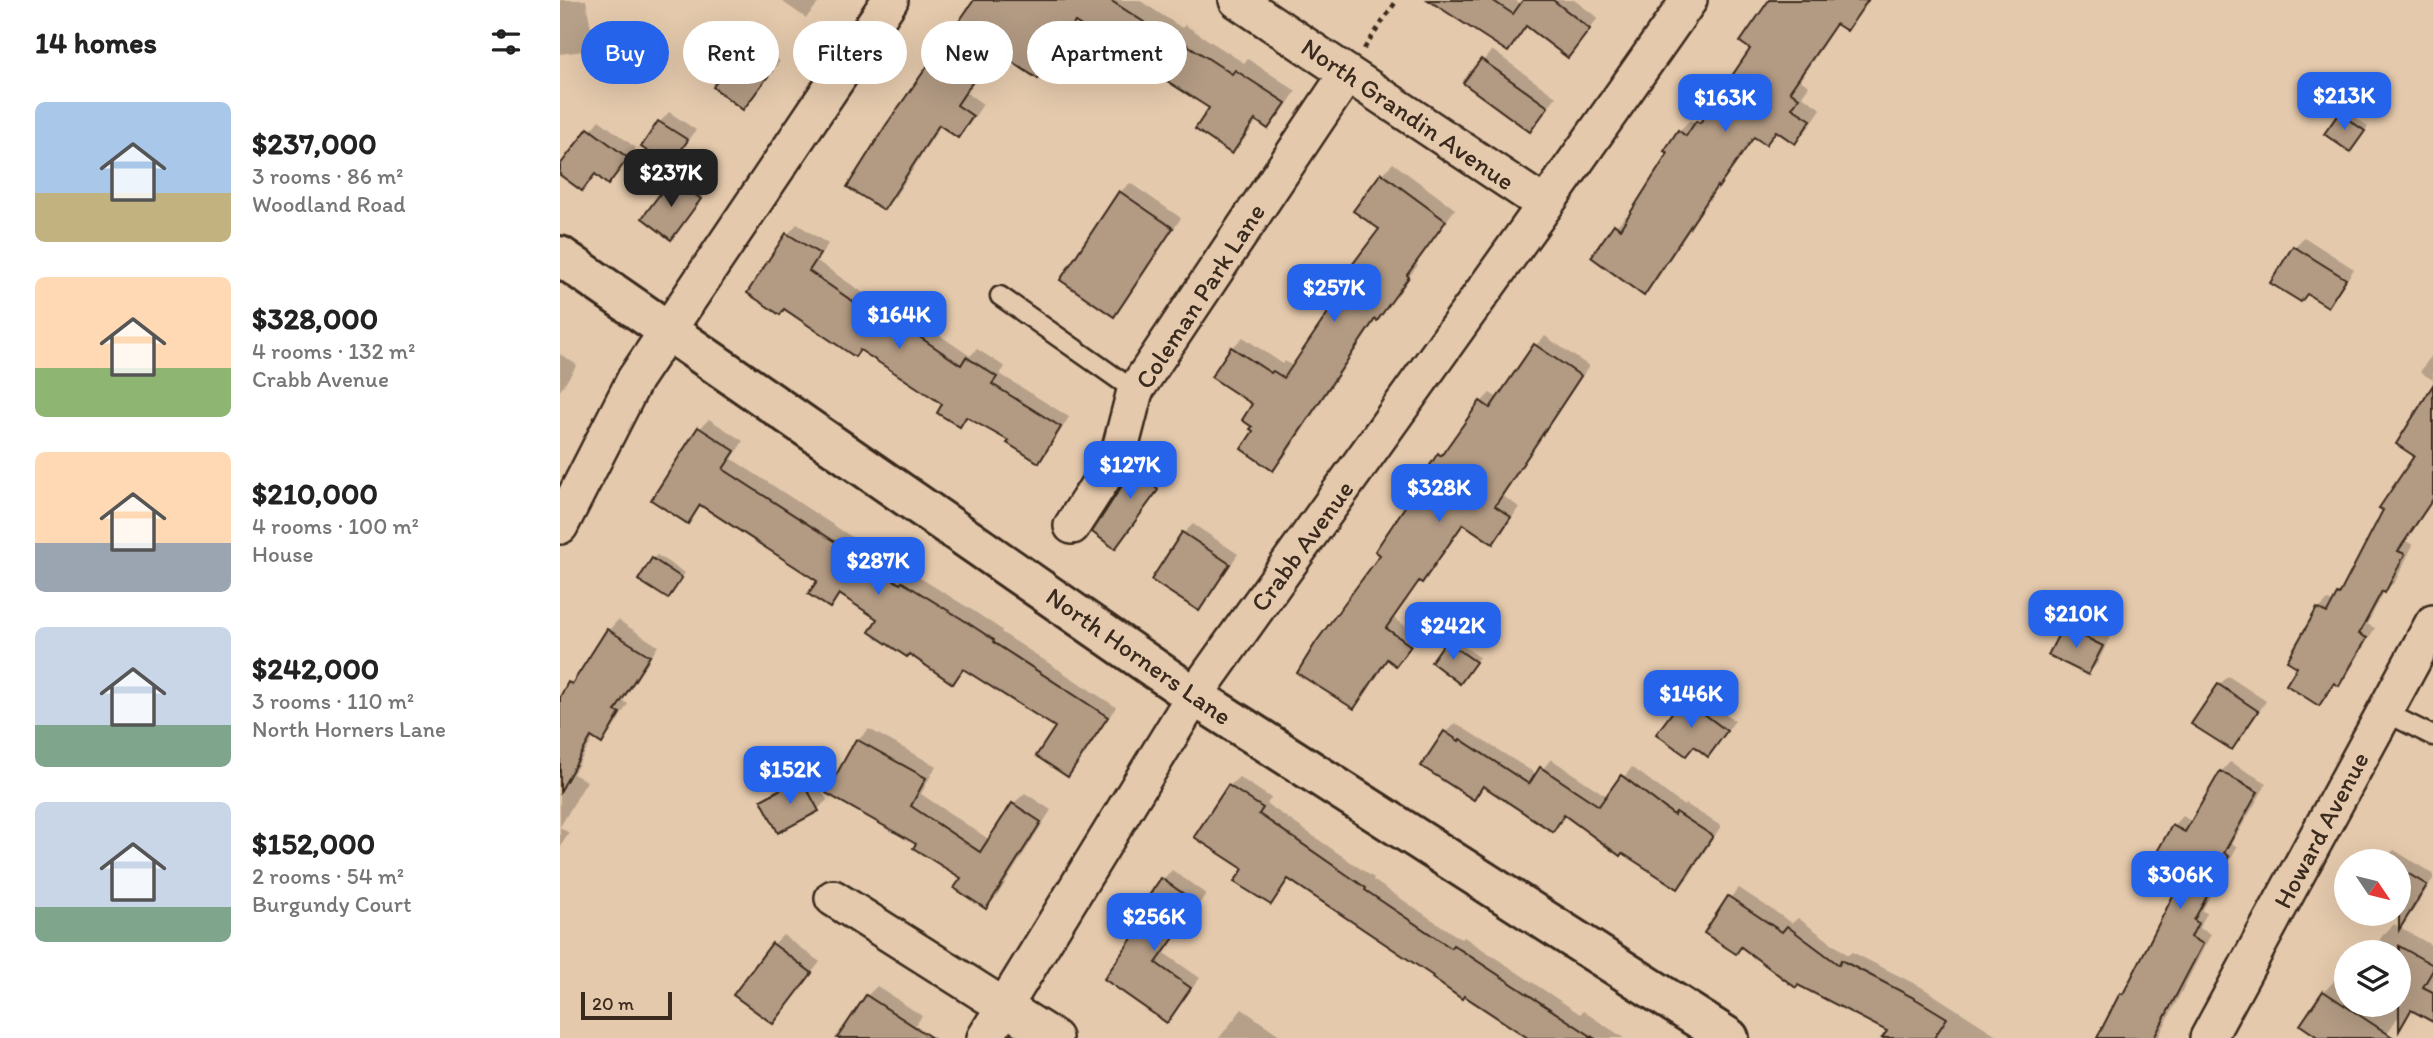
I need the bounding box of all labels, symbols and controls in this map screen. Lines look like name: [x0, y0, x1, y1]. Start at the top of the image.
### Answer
chip: Buy: [581, 21, 669, 84]
chip: Rent: [683, 21, 779, 84]
chip: Filters: [793, 21, 907, 84]
chip: New: [921, 21, 1013, 84]
chip: Apartment: [1027, 21, 1187, 84]
icon: filters: [487, 23, 525, 61]
text: 14 homes: [35, 24, 157, 61]
street label: North Grandin Avenue: [1295, 31, 1521, 197]
pin: $213K: [2295, 72, 2393, 132]
pin: $163K: [1676, 74, 1774, 134]
text: $213K: [2313, 81, 2375, 109]
text: $163K: [1694, 83, 1756, 111]
text: $237,000: [252, 125, 377, 162]
icon: home: [91, 130, 175, 214]
pin: $237K: [622, 150, 720, 209]
text: $237K: [640, 158, 702, 186]
text: 3 rooms · 86 m²: [252, 162, 404, 190]
text: Woodland Road: [252, 190, 406, 218]
street label: Coleman Park Lane: [1128, 197, 1272, 395]
pin: $257K: [1285, 264, 1383, 324]
text: $257K: [1303, 273, 1365, 301]
pin: $164K: [850, 292, 948, 351]
text: $328,000: [252, 300, 378, 337]
text: $164K: [867, 300, 931, 328]
icon: home: [91, 305, 175, 389]
text: 4 rooms · 132 m²: [252, 337, 415, 365]
text: Crabb Avenue: [252, 365, 389, 393]
pin: $127K: [1081, 442, 1179, 501]
text: $127K: [1100, 450, 1160, 478]
pin: $328K: [1390, 464, 1488, 524]
text: $328K: [1407, 473, 1471, 501]
street label: Crabb Avenue: [1244, 474, 1360, 618]
text: $210,000: [252, 475, 378, 512]
icon: home: [91, 480, 175, 564]
text: 4 rooms · 100 m²: [252, 512, 419, 540]
pin: $287K: [829, 538, 927, 597]
text: House: [252, 540, 314, 568]
text: $287K: [847, 546, 909, 574]
street label: North Horners Lane: [1040, 580, 1238, 732]
pin: $210K: [2027, 590, 2125, 650]
text: $210K: [2044, 599, 2108, 627]
pin: $242K: [1404, 602, 1502, 662]
text: $242K: [1421, 611, 1485, 639]
text: $242,000: [252, 650, 379, 687]
icon: home: [91, 655, 175, 739]
pin: $146K: [1642, 670, 1740, 730]
text: $146K: [1659, 679, 1723, 707]
text: 3 rooms · 110 m²: [252, 687, 414, 715]
text: North Horners Lane: [252, 715, 446, 743]
pin: $152K: [741, 746, 839, 806]
street label: Howard Avenue: [2266, 746, 2376, 914]
text: $152K: [759, 755, 821, 783]
text: $152,000: [252, 825, 375, 862]
icon: home: [91, 830, 175, 914]
north arrow: [2334, 849, 2412, 926]
map controls: [2334, 849, 2411, 1017]
pin: $306K: [2131, 852, 2229, 911]
text: $306K: [2147, 860, 2213, 888]
text: 2 rooms · 54 m²: [252, 862, 404, 890]
text: Burgundy Court: [252, 890, 412, 918]
pin: $256K: [1105, 894, 1203, 953]
text: $256K: [1123, 902, 1185, 930]
button: layers: [2334, 940, 2411, 1017]
scale bar: [581, 989, 672, 1021]
text: 20 m: [592, 992, 634, 1015]

